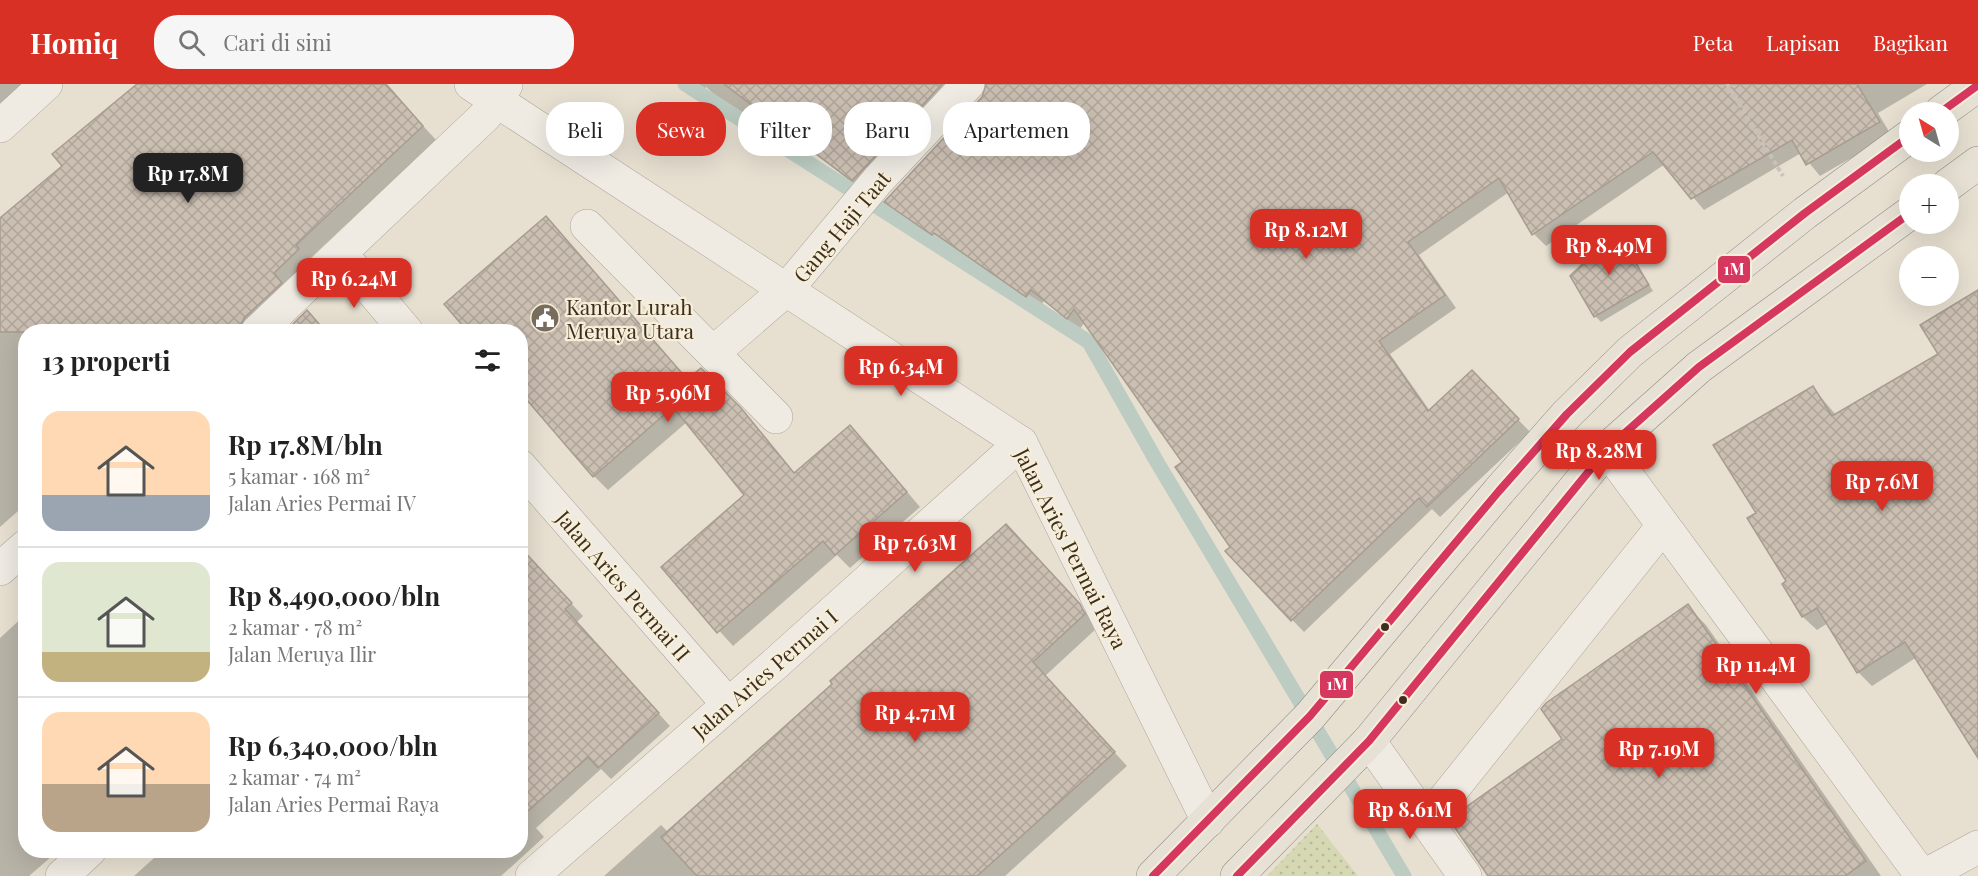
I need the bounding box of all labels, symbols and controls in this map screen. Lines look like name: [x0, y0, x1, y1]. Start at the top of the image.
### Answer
search box: [154, 15, 574, 69]
text: Homiq: [30, 24, 118, 61]
icon: search: [175, 26, 208, 59]
text: Cari di sini: [223, 27, 332, 57]
text: Peta: [1693, 28, 1733, 56]
text: Lapisan: [1766, 28, 1840, 56]
text: Bagikan: [1873, 28, 1948, 56]
chip: Beli: [546, 102, 624, 156]
chip: Sewa: [636, 102, 726, 156]
chip: Filter: [738, 102, 832, 156]
chip: Baru: [844, 102, 931, 156]
chip: Apartemen: [943, 102, 1090, 156]
north arrow: [1899, 102, 1959, 162]
map controls: [1899, 102, 1959, 306]
pin: Rp 17.8M: [126, 153, 250, 204]
text: Rp 17.8M: [147, 159, 229, 186]
street label: Gang Haji Taat: [786, 164, 896, 288]
button: +: [1899, 174, 1959, 234]
pin: Rp 8.12M: [1244, 209, 1368, 260]
text: Rp 8.12M: [1264, 215, 1348, 242]
pin: Rp 8.49M: [1547, 225, 1671, 276]
text: Rp 8.49M: [1565, 231, 1653, 258]
button: −: [1899, 246, 1959, 306]
line badge: 1M: [1717, 255, 1751, 284]
pin: Rp 6.24M: [292, 258, 416, 309]
text: 1M: [1724, 258, 1745, 279]
text: Rp 6.24M: [311, 264, 397, 291]
place label: Kantor Lurah Meruya Utara: [566, 292, 695, 344]
public building icon: Kantor Lurah Meruya Utara: [529, 302, 561, 334]
text: 13 properti: [42, 343, 170, 378]
icon: filters: [471, 344, 504, 377]
pin: Rp 6.34M: [839, 346, 963, 397]
text: Rp 6.34M: [858, 352, 944, 379]
pin: Rp 5.96M: [606, 372, 730, 423]
text: Rp 5.96M: [625, 378, 711, 405]
text: Rp 17.8M/bln: [228, 427, 383, 462]
pin: Rp 8.28M: [1537, 430, 1661, 481]
icon: home: [90, 435, 162, 507]
text: Rp 8.28M: [1555, 436, 1643, 463]
street label: Jalan Aries Permai Raya: [1009, 442, 1135, 654]
pin: Rp 7.6M: [1827, 461, 1937, 512]
text: 5 kamar · 168 m²: [228, 462, 370, 489]
text: Rp 7.6M: [1845, 467, 1919, 494]
text: Jalan Aries Permai IV: [228, 489, 416, 516]
street label: Jalan Aries Permai II: [550, 503, 697, 666]
pin: Rp 7.63M: [853, 522, 977, 573]
text: Rp 7.63M: [873, 528, 957, 555]
text: Rp 8,490,000/bln: [228, 578, 440, 613]
icon: home: [90, 586, 162, 658]
street label: Jalan Aries Permai I: [685, 602, 843, 745]
text: 2 kamar · 78 m²: [228, 613, 362, 640]
unlabelled marker: [1379, 621, 1391, 633]
text: Jalan Meruya Ilir: [228, 640, 376, 667]
pin: Rp 11.4M: [1694, 644, 1818, 695]
text: Rp 11.4M: [1716, 650, 1796, 677]
line badge: 1M: [1319, 670, 1354, 699]
text: 1M: [1327, 673, 1348, 694]
pin: Rp 4.71M: [853, 692, 977, 743]
unlabelled marker: [1397, 694, 1409, 706]
text: Rp 4.71M: [875, 698, 955, 725]
text: Rp 6,340,000/bln: [228, 728, 438, 763]
pin: Rp 7.19M: [1597, 728, 1721, 779]
text: Rp 7.19M: [1618, 734, 1700, 761]
icon: home: [90, 736, 162, 808]
text: 2 kamar · 74 m²: [228, 763, 361, 790]
pin: Rp 8.61M: [1348, 789, 1472, 840]
text: Jalan Aries Permai Raya: [228, 790, 439, 817]
text: Rp 8.61M: [1368, 795, 1452, 822]

